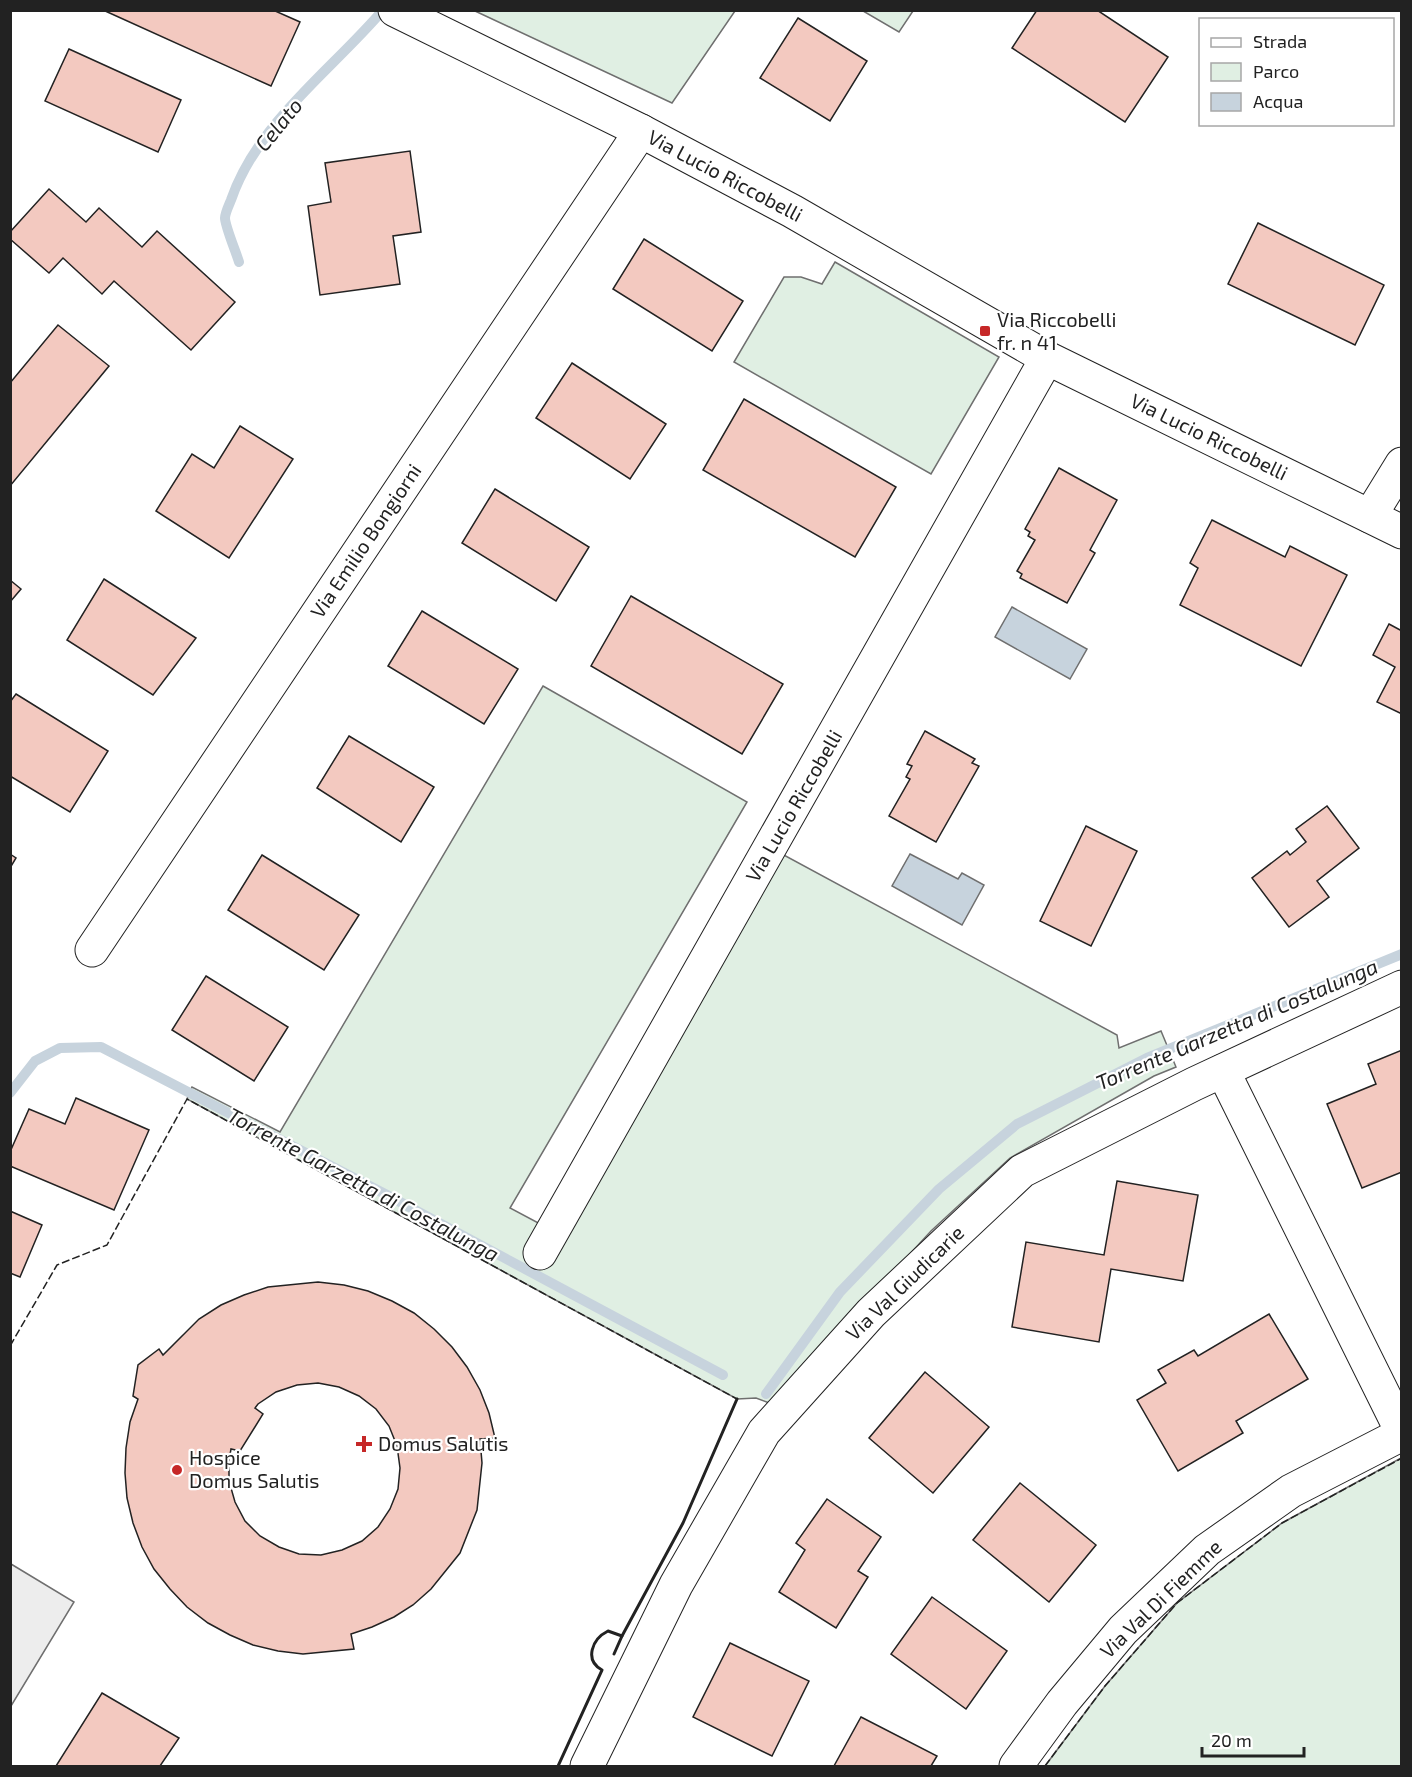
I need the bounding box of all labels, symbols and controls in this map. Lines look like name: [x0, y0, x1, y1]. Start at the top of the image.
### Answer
legend: [1199, 18, 1394, 126]
text: Strada: [1253, 30, 1307, 52]
text: Parco: [1253, 60, 1299, 82]
text: Acqua: [1253, 90, 1303, 112]
water label: Celato: [249, 92, 307, 156]
street label: Via Lucio Riccobelli: [644, 124, 807, 226]
place label: Via Riccobelli fr. n 41: [997, 307, 1116, 354]
marker: Via Riccobelli fr. n 41: [978, 324, 992, 338]
street label: Via Lucio Riccobelli: [1127, 388, 1292, 485]
street label: Via Emilio Bongiorni: [305, 459, 426, 622]
street label: Via Lucio Riccobelli: [740, 725, 846, 886]
water label: Torrente Garzetta di Costalunga: [1092, 953, 1381, 1094]
water label: Torrente Garzetta di Costalunga: [224, 1101, 504, 1266]
street label: Via Val Giudicarie: [840, 1220, 968, 1345]
place label: Domus Salutis: [378, 1431, 508, 1455]
marker: Domus Salutis: [355, 1435, 373, 1453]
place label: Hospice Domus Salutis: [189, 1445, 319, 1492]
marker: Hospice Domus Salutis: [170, 1463, 184, 1477]
street label: Via Val Di Fiemme: [1095, 1534, 1226, 1662]
scale bar: [1202, 1720, 1304, 1758]
text: 20 m: [1211, 1729, 1252, 1751]

